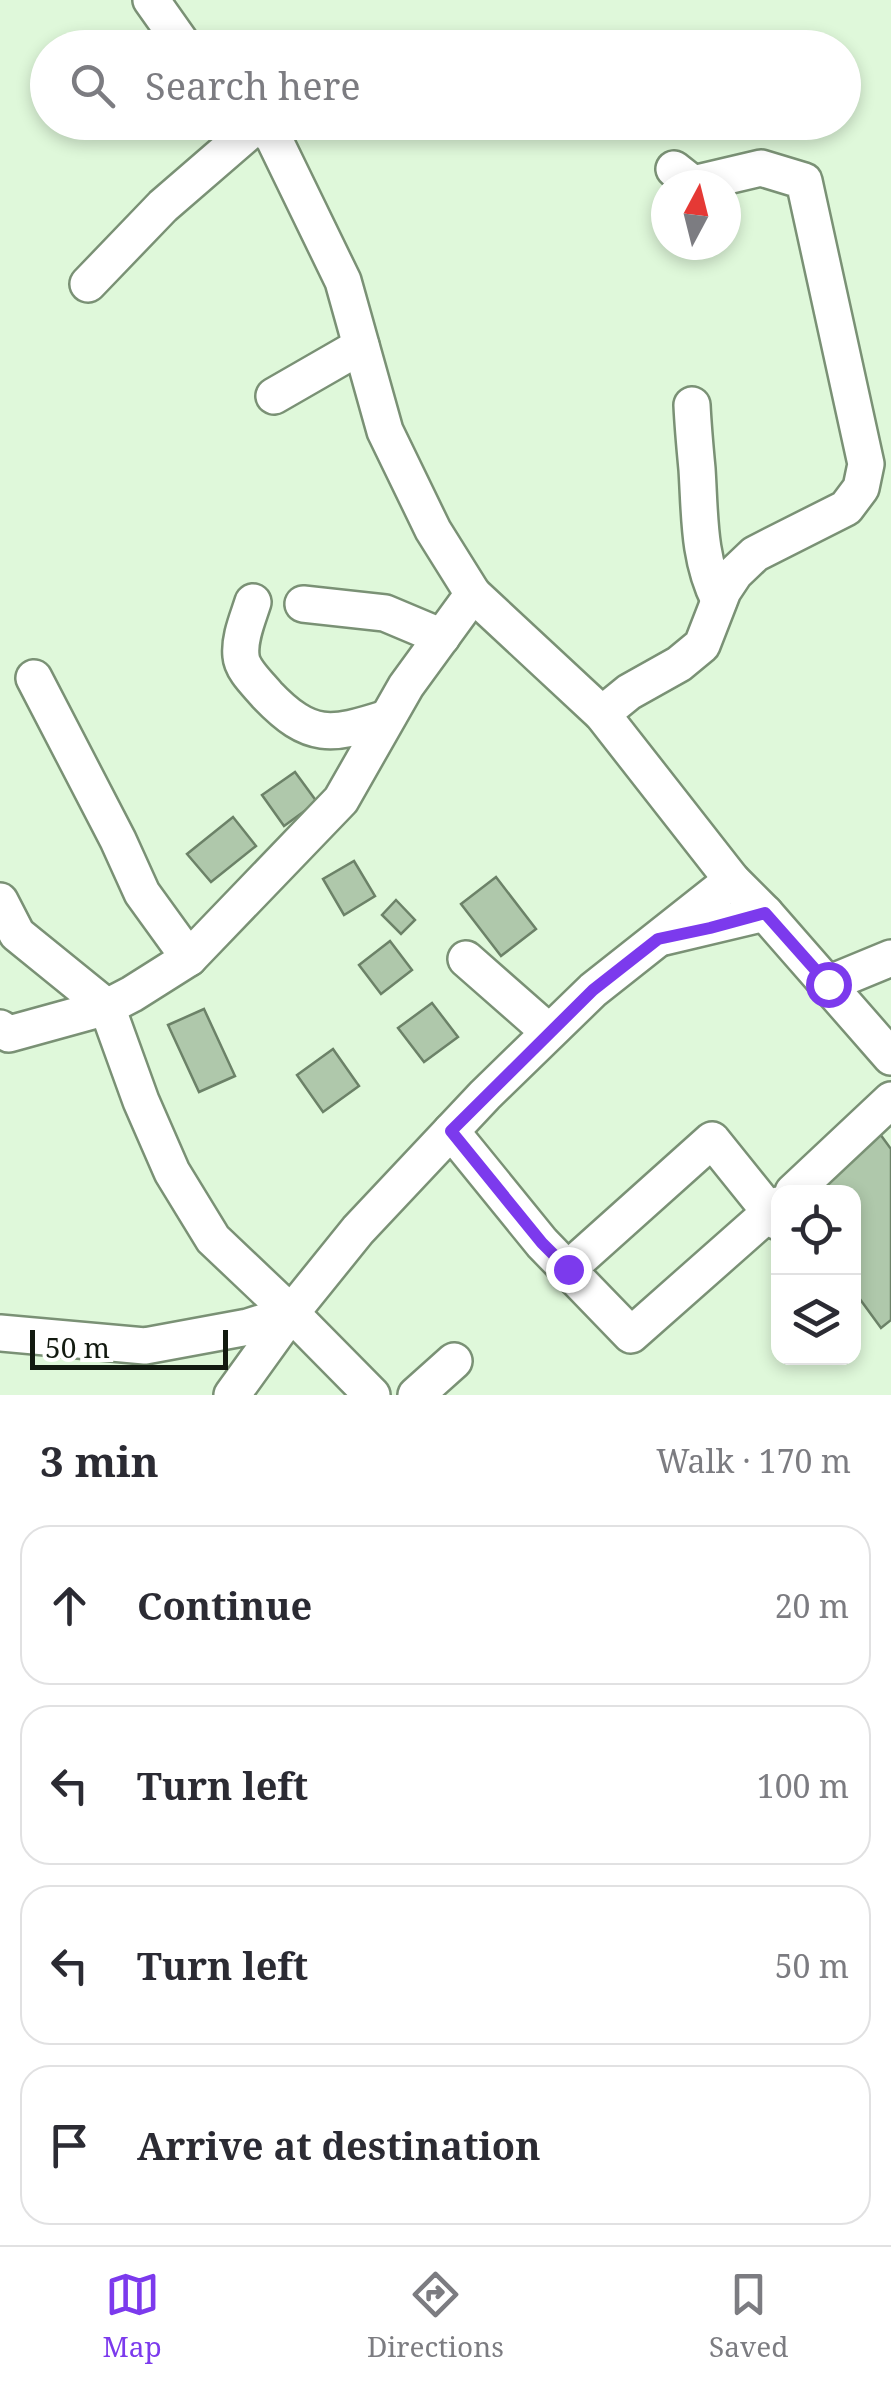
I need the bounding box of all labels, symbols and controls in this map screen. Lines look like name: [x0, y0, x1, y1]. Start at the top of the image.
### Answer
search box: [30, 30, 861, 140]
icon: search: [65, 58, 120, 113]
text: Search here: [145, 59, 361, 111]
north arrow: [651, 170, 741, 260]
route start: [806, 962, 852, 1008]
map controls: [771, 1185, 861, 1365]
button: locate: [771, 1185, 861, 1275]
route end: [546, 1247, 592, 1293]
button: layers: [771, 1275, 861, 1365]
scale bar: [30, 1325, 228, 1370]
text: 50 m: [45, 1328, 110, 1366]
text: 3 min: [40, 1432, 159, 1489]
text: Walk · 170 m: [656, 1439, 851, 1482]
icon: ahead: [42, 1578, 97, 1633]
text: Continue: [137, 1579, 312, 1631]
text: 20 m: [775, 1584, 849, 1627]
icon: left: [42, 1758, 97, 1813]
text: Turn left: [137, 1759, 308, 1811]
text: 100 m: [757, 1764, 849, 1807]
icon: left: [42, 1938, 97, 1993]
text: Turn left: [137, 1939, 308, 1991]
text: 50 m: [775, 1944, 849, 1987]
icon: arrive: [42, 2118, 97, 2173]
text: Arrive at destination: [137, 2119, 541, 2171]
tab: Map: [103, 2267, 162, 2365]
tab: Directions: [367, 2267, 504, 2365]
tab: Saved: [709, 2267, 788, 2365]

